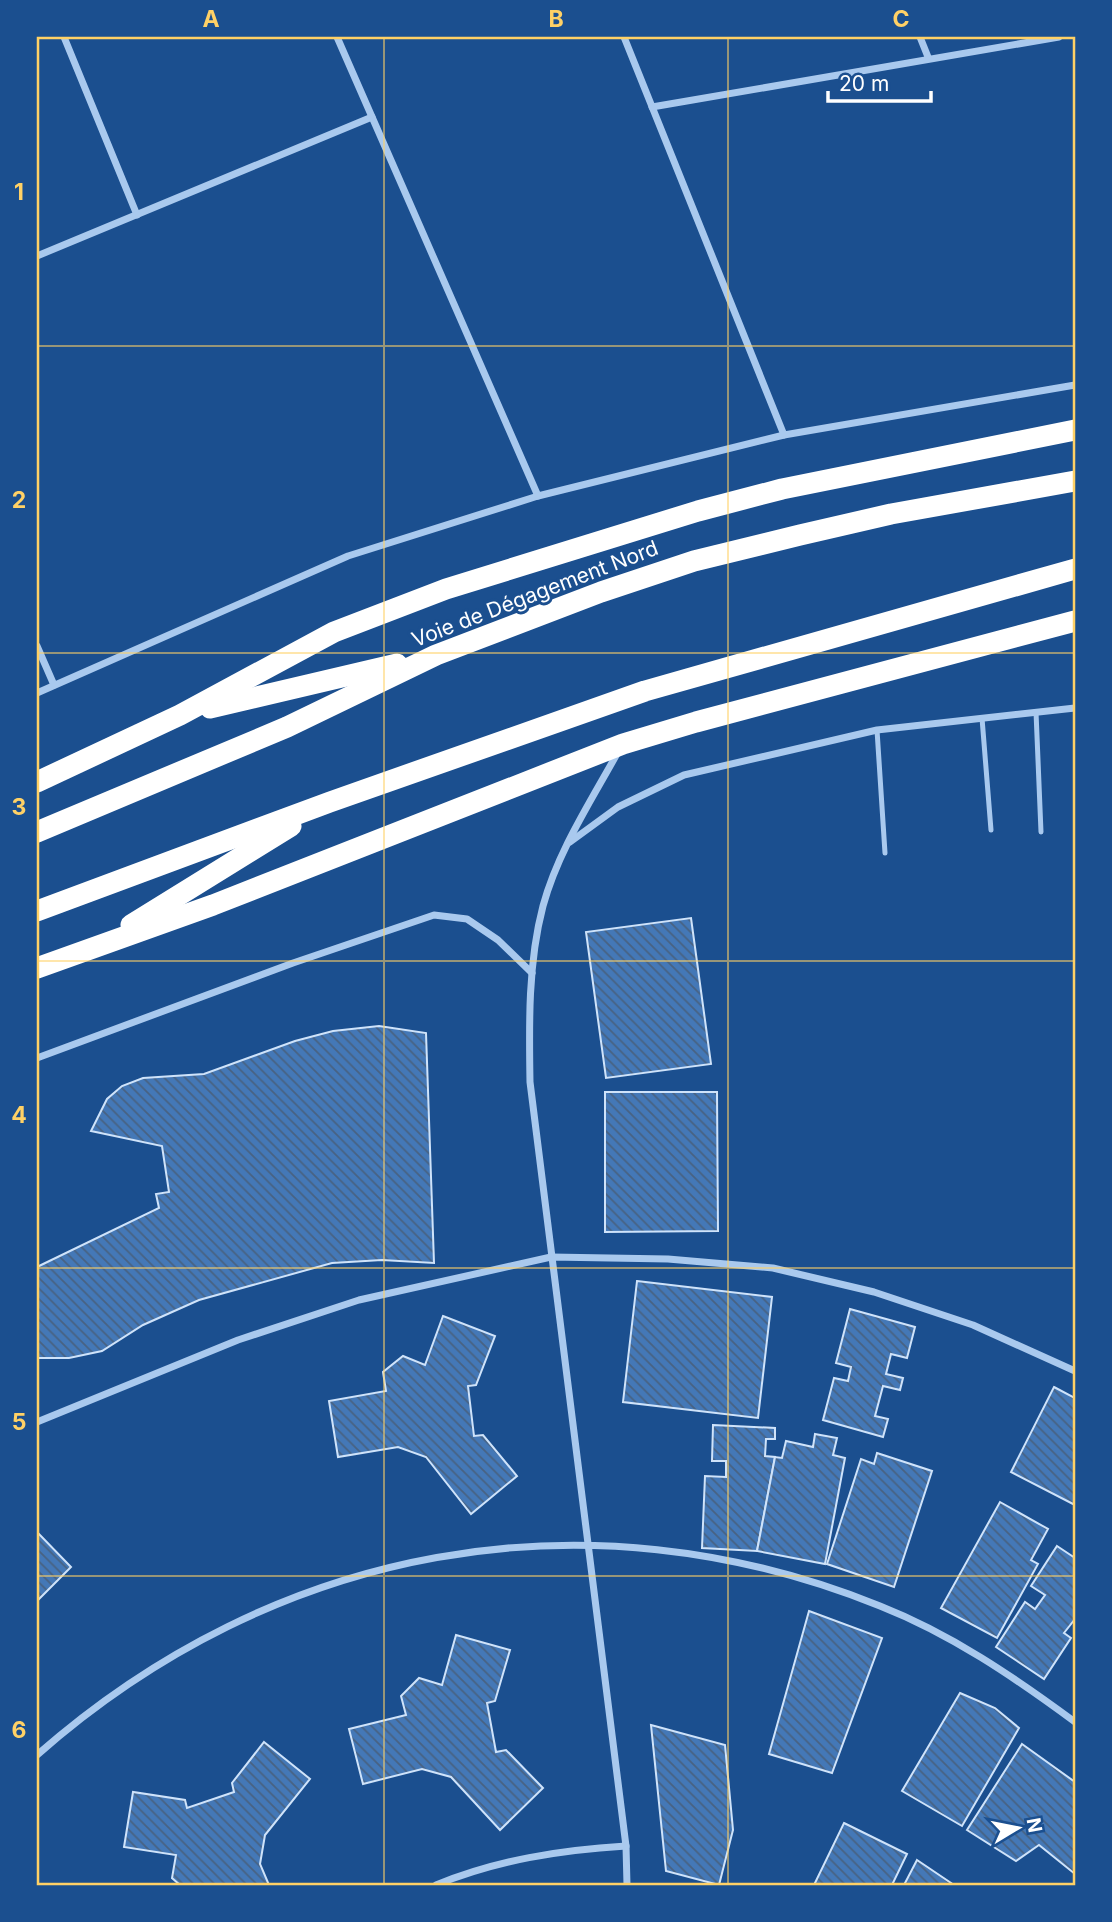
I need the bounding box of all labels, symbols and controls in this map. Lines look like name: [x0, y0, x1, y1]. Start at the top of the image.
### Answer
text: A: [202, 5, 220, 33]
text: B: [548, 5, 564, 33]
text: C: [892, 5, 910, 33]
scale bar: [828, 60, 932, 104]
text: 20 m: [839, 71, 889, 96]
text: 1: [14, 178, 24, 206]
text: 2: [12, 486, 26, 514]
street label: Voie de Dégagement Nord: [408, 535, 662, 652]
text: 3: [12, 793, 26, 821]
text: 4: [11, 1101, 27, 1129]
text: 5: [12, 1408, 26, 1436]
text: 6: [12, 1716, 26, 1744]
north arrow: [982, 1792, 1052, 1862]
text: N: [1022, 1816, 1047, 1834]

